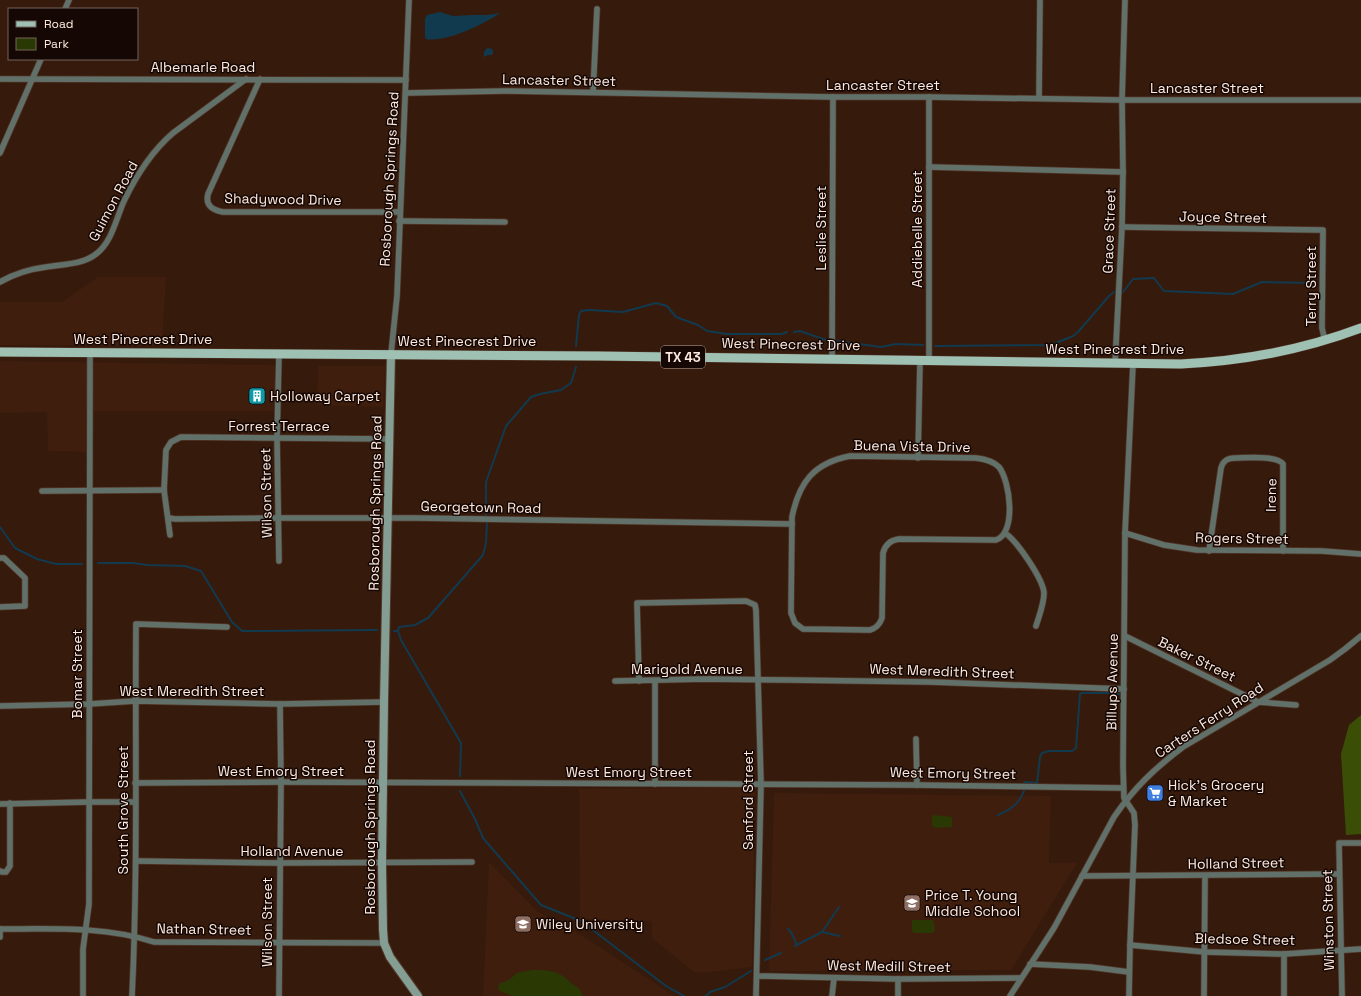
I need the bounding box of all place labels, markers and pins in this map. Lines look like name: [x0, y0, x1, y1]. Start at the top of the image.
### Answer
building icon: Holloway Carpet: [247, 386, 267, 406]
place label: Holloway Carpet: [270, 387, 380, 405]
place label: Hick's Grocery & Market: [1168, 776, 1264, 810]
supermarket icon: Hick's Grocery & Market: [1145, 783, 1165, 803]
place label: Price T. Young Middle School: [925, 886, 1020, 920]
school or university icon: Price T. Young Middle School: [902, 893, 922, 913]
school or university icon: Wiley University: [513, 914, 533, 934]
place label: Wiley University: [536, 915, 643, 933]

